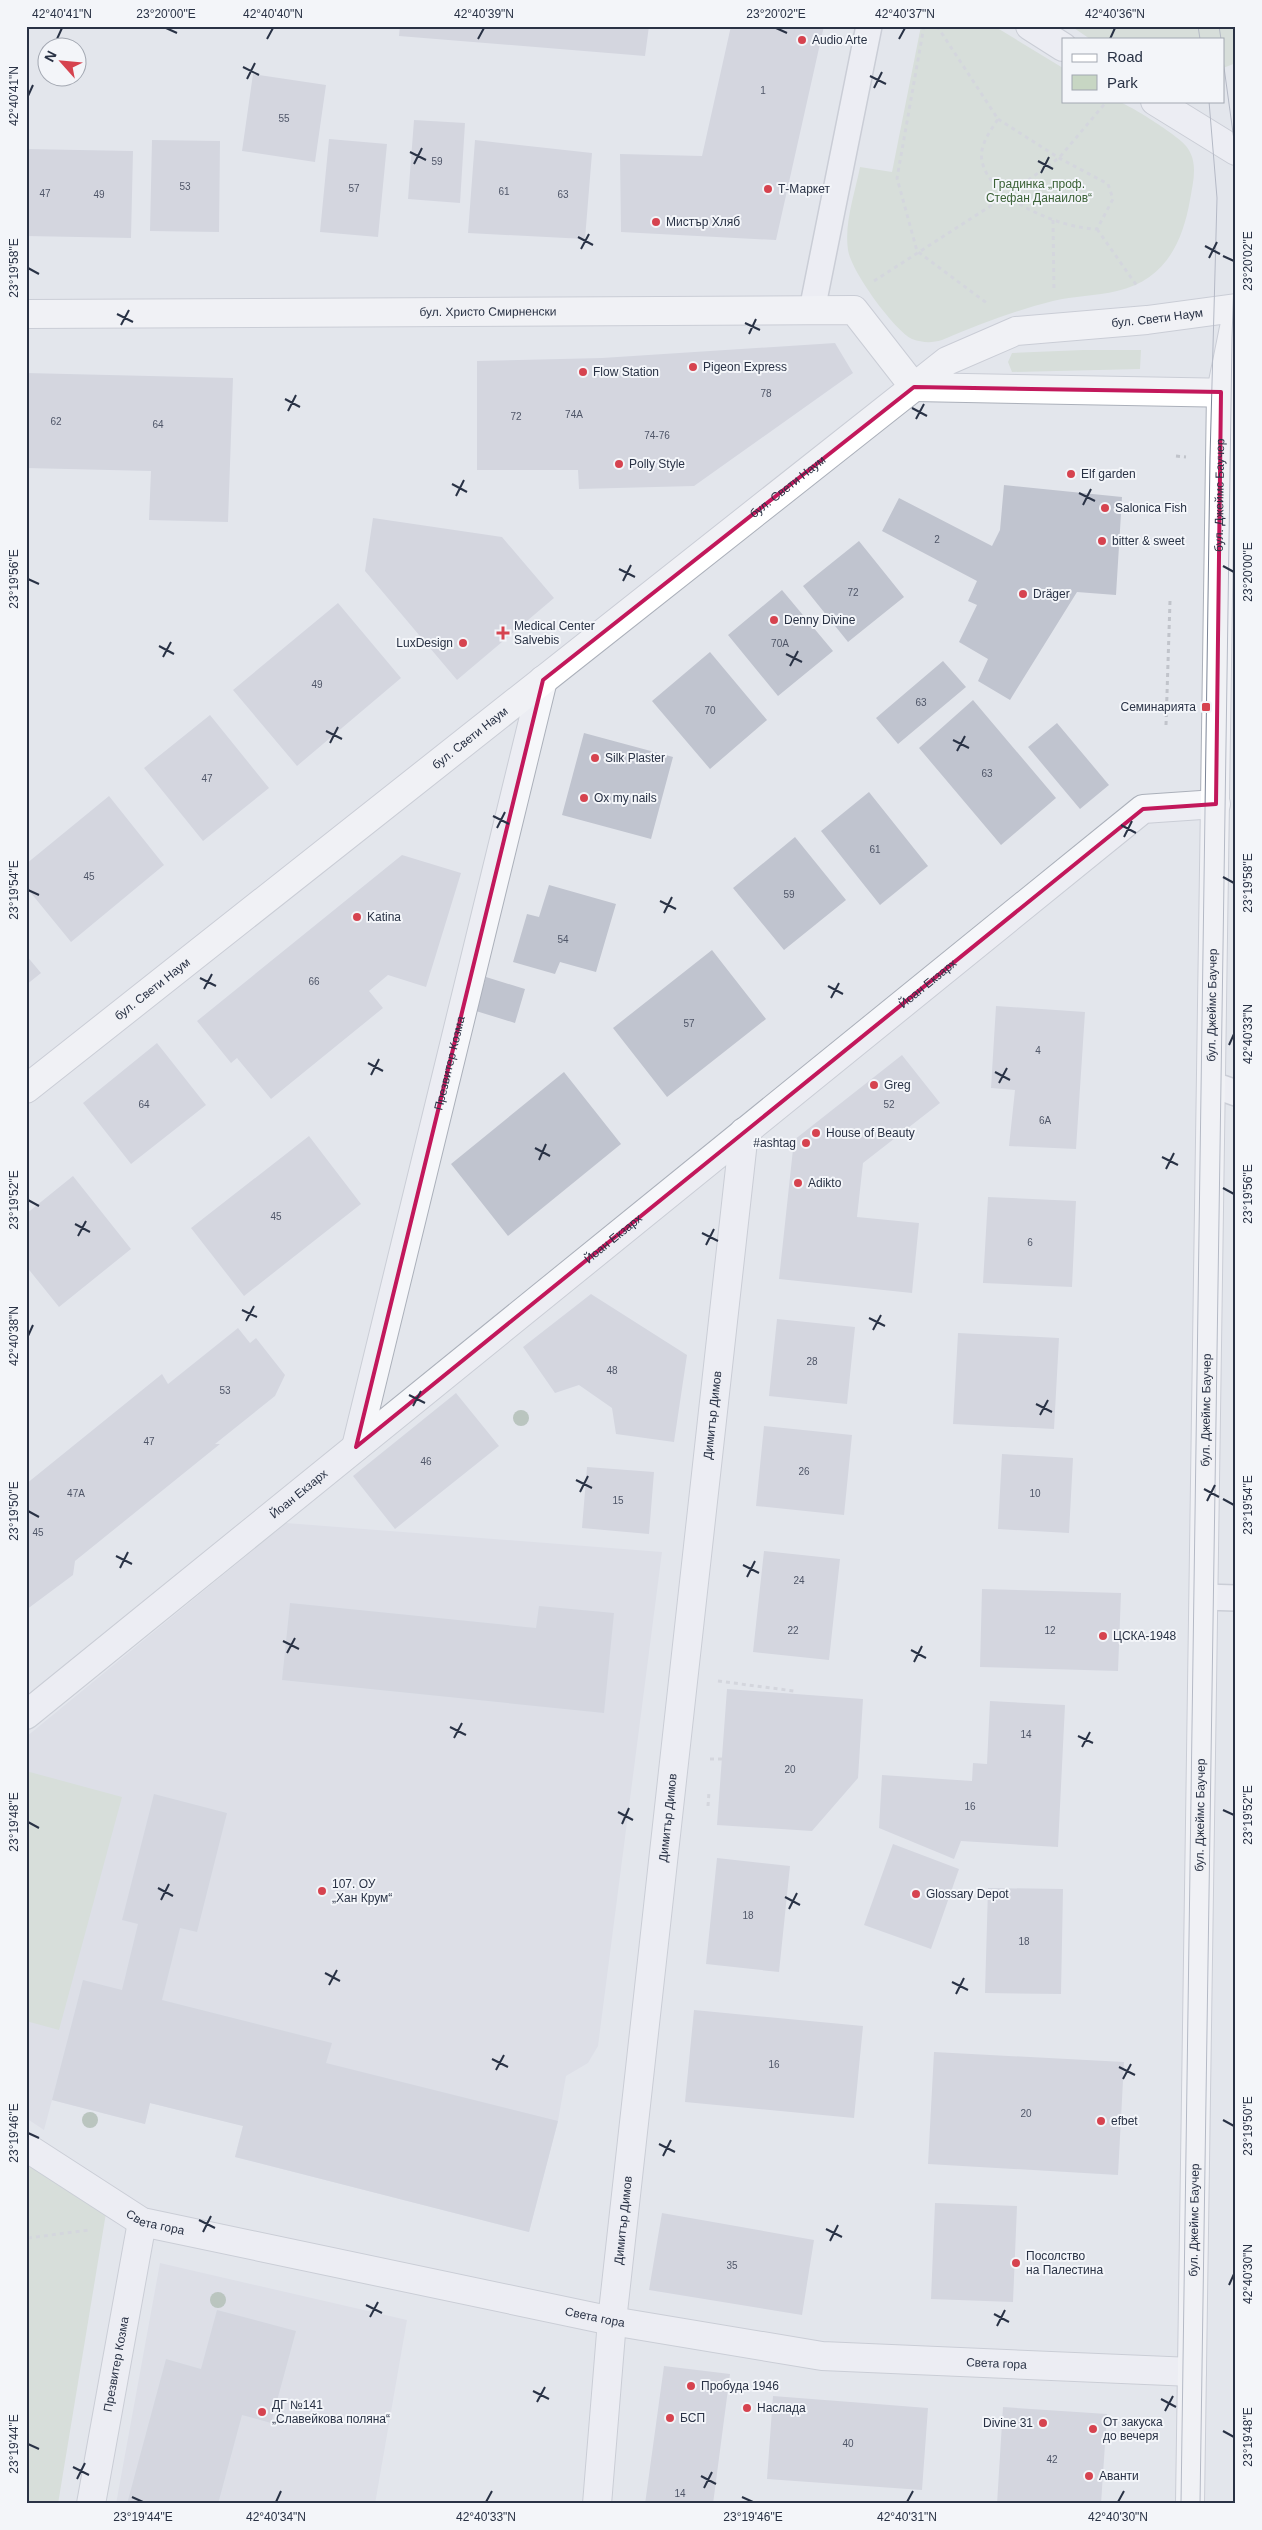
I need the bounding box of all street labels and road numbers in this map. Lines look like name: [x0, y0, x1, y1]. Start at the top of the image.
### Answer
street label: бул. Христо Смирненски: [419, 304, 557, 319]
street label: бул. Свети Наум: [1111, 306, 1204, 330]
street label: бул. Джеймс Баучер: [1212, 438, 1227, 552]
street label: бул. Свети Наум: [747, 453, 828, 521]
street label: бул. Свети Наум: [430, 704, 511, 772]
street label: бул. Джеймс Баучер: [1204, 948, 1220, 1062]
street label: бул. Свети Наум: [112, 955, 193, 1023]
street label: Йоан Екзарх: [895, 956, 959, 1011]
street label: Презвитер Козма: [431, 1014, 468, 1112]
street label: Йоан Екзарх: [581, 1211, 645, 1266]
street label: бул. Джеймс Баучер: [1198, 1353, 1214, 1467]
street label: Димитър Димов: [701, 1370, 724, 1460]
street label: Йоан Екзарх: [266, 1466, 330, 1521]
street label: бул. Джеймс Баучер: [1192, 1758, 1208, 1872]
street label: Димитър Димов: [656, 1773, 680, 1863]
street label: бул. Джеймс Баучер: [1186, 2163, 1202, 2277]
street label: Димитър Димов: [611, 2175, 635, 2265]
street label: Света гора: [123, 2207, 186, 2238]
street label: Света гора: [564, 2304, 626, 2330]
street label: Презвитер Козма: [101, 2315, 132, 2413]
street label: Света гора: [966, 2355, 1027, 2372]

